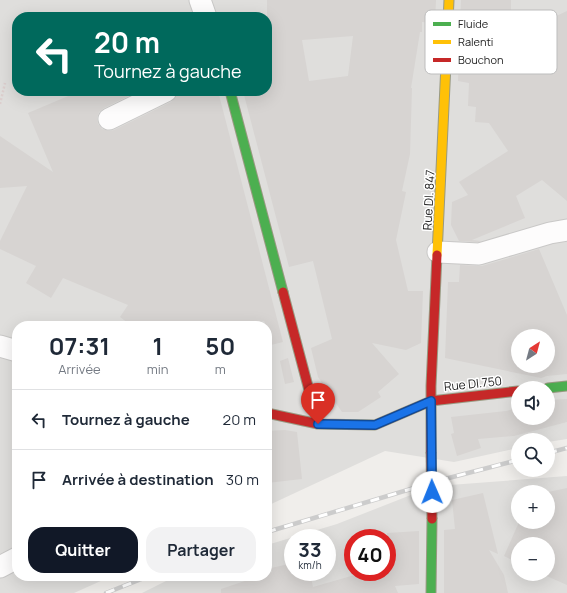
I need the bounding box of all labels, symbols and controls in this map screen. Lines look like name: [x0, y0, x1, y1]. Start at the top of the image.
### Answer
legend: [425, 10, 557, 74]
text: Fluide: [458, 16, 489, 31]
text: 20 m: [94, 23, 160, 61]
icon: left: [28, 28, 80, 80]
text: Ralenti: [458, 34, 493, 49]
text: Bouchon: [458, 52, 503, 67]
text: Tournez à gauche: [94, 59, 242, 83]
street label: Rue DI. 847: [418, 169, 439, 231]
text: 07:31: [49, 329, 110, 362]
text: 1: [152, 329, 163, 362]
text: 50: [205, 329, 235, 362]
north arrow: [511, 329, 555, 373]
map controls: [511, 329, 555, 581]
text: Arrivée: [58, 360, 101, 378]
text: min: [147, 360, 169, 378]
text: m: [215, 360, 226, 378]
street label: Rue DI.750: [443, 372, 503, 395]
button: sound: [511, 381, 555, 425]
pin: [301, 383, 335, 424]
icon: arrive: [307, 389, 329, 411]
icon: left: [28, 409, 50, 431]
text: Tournez à gauche: [62, 409, 190, 430]
text: 20 m: [223, 409, 256, 430]
button: search: [511, 433, 555, 477]
icon: arrive: [28, 469, 50, 491]
text: Arrivée à destination: [62, 469, 214, 490]
text: 30 m: [226, 469, 259, 490]
position arrow: [411, 471, 453, 513]
button: +: [511, 485, 555, 529]
button: Quitter: [28, 527, 138, 573]
button: Partager: [146, 527, 256, 573]
speed limit sign: 40: [344, 529, 396, 581]
text: 33: [298, 536, 322, 563]
button: −: [511, 537, 555, 581]
text: km/h: [298, 558, 322, 572]

